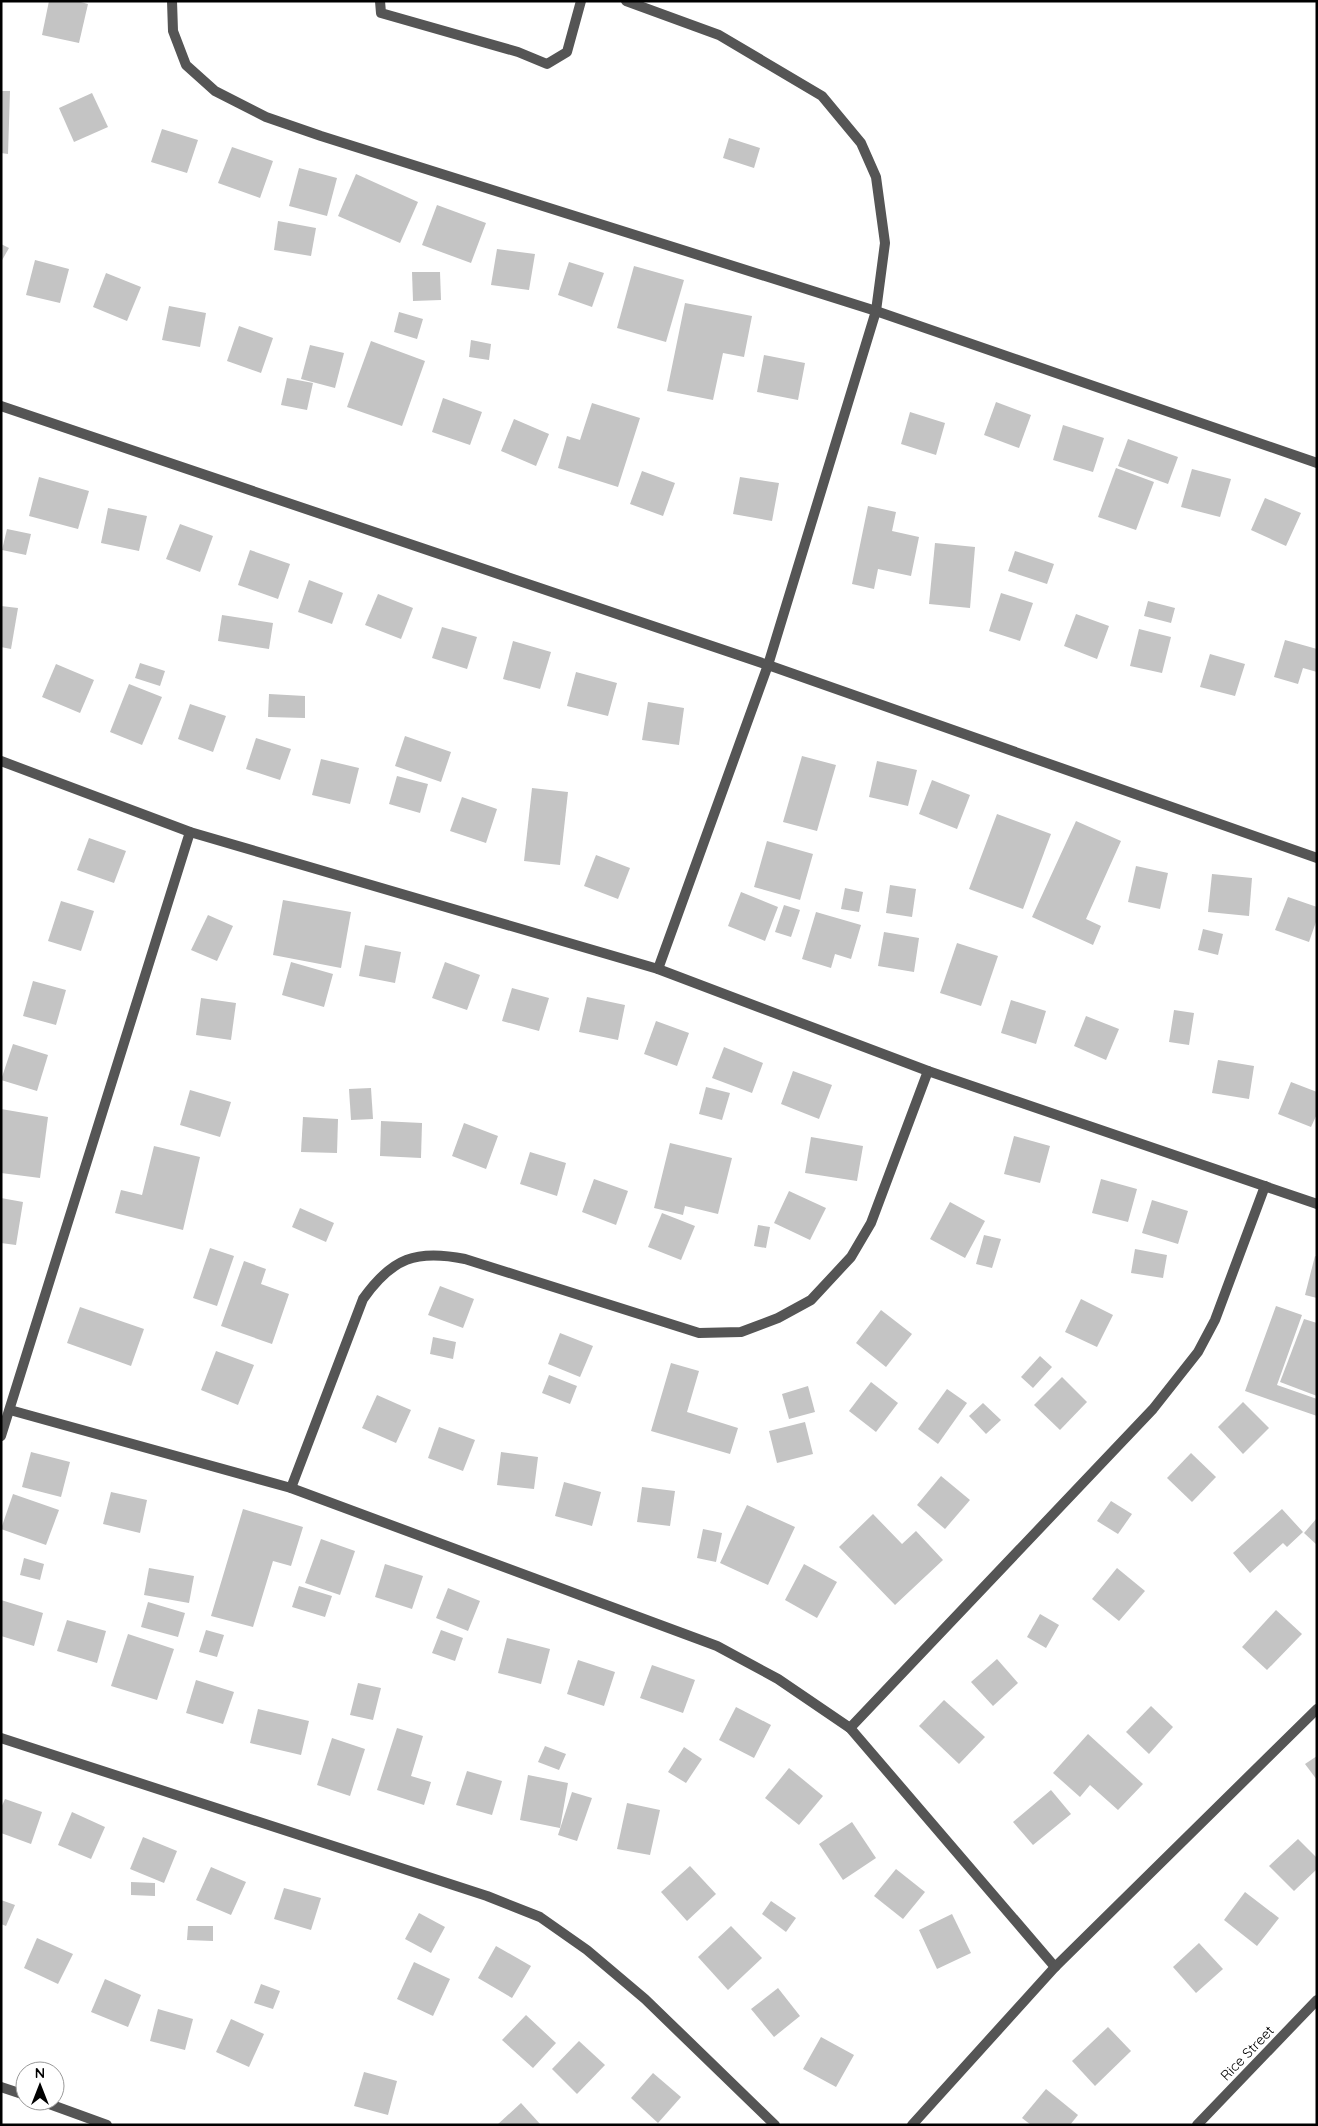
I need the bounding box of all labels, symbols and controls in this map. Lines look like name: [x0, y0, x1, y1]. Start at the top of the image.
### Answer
street label: Rice Street: [1216, 2022, 1278, 2084]
north arrow: [15, 2061, 65, 2111]
text: N: [35, 2064, 45, 2082]

